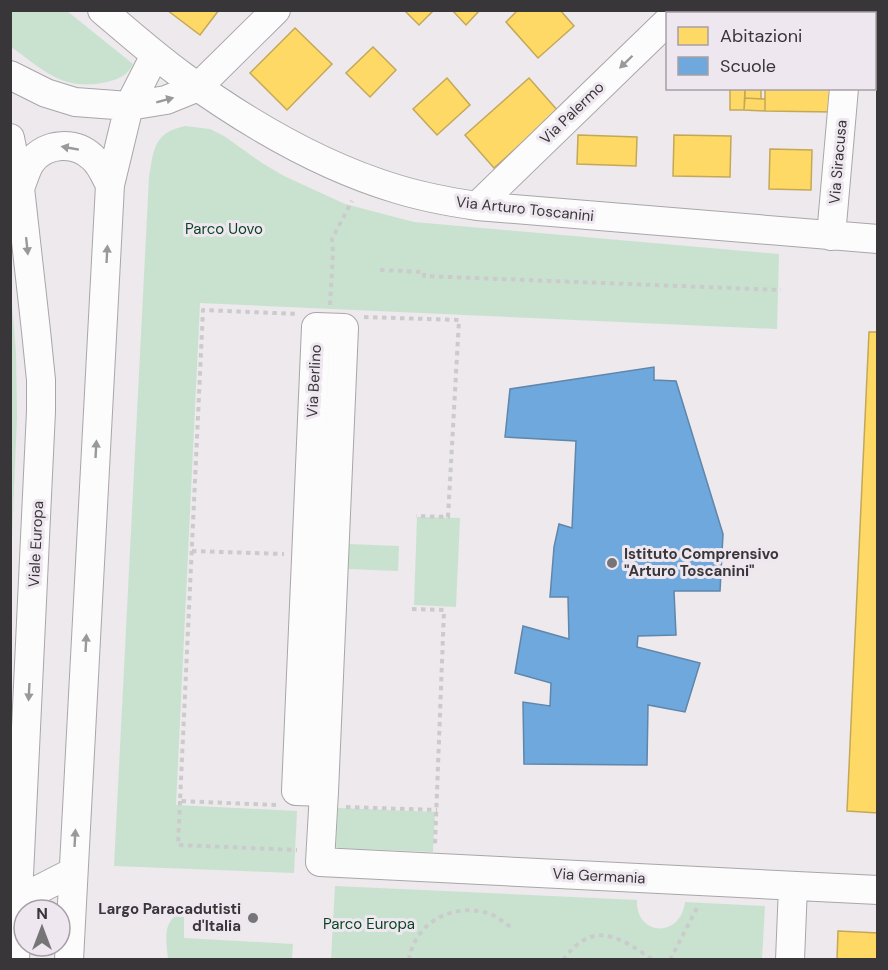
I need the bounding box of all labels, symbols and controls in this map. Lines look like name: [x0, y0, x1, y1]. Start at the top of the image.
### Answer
legend: [666, 12, 876, 90]
text: Abitazioni: [720, 24, 802, 48]
text: Scuole: [720, 54, 776, 78]
one-way arrow: [618, 55, 633, 69]
street label: Via Palermo: [536, 77, 609, 149]
one-way arrow: [156, 94, 174, 104]
street label: Via Siracusa: [824, 119, 852, 205]
one-way arrow: [61, 143, 80, 152]
street label: Via Arturo Toscanini: [455, 192, 595, 226]
park label: Parco Uovo: [185, 219, 263, 239]
one-way arrow: [22, 237, 32, 256]
one-way arrow: [102, 245, 111, 264]
street label: Via Berlino: [302, 344, 326, 418]
one-way arrow: [92, 439, 101, 458]
street label: Viale Europa: [24, 500, 48, 588]
place label: Istituto Comprensivo "Arturo Toscanini": [624, 544, 779, 581]
marker: Istituto Comprensivo "Arturo Toscanini": [605, 556, 619, 570]
one-way arrow: [81, 634, 90, 653]
one-way arrow: [24, 682, 33, 701]
one-way arrow: [70, 829, 80, 848]
street label: Via Germania: [552, 864, 646, 888]
north arrow: [12, 898, 72, 958]
place label: Largo Paracadutisti d'Italia: [98, 899, 241, 936]
text: N: [36, 903, 48, 924]
marker: Largo Paracadutisti d'Italia: [246, 911, 260, 925]
park label: Parco Europa: [323, 914, 415, 934]

